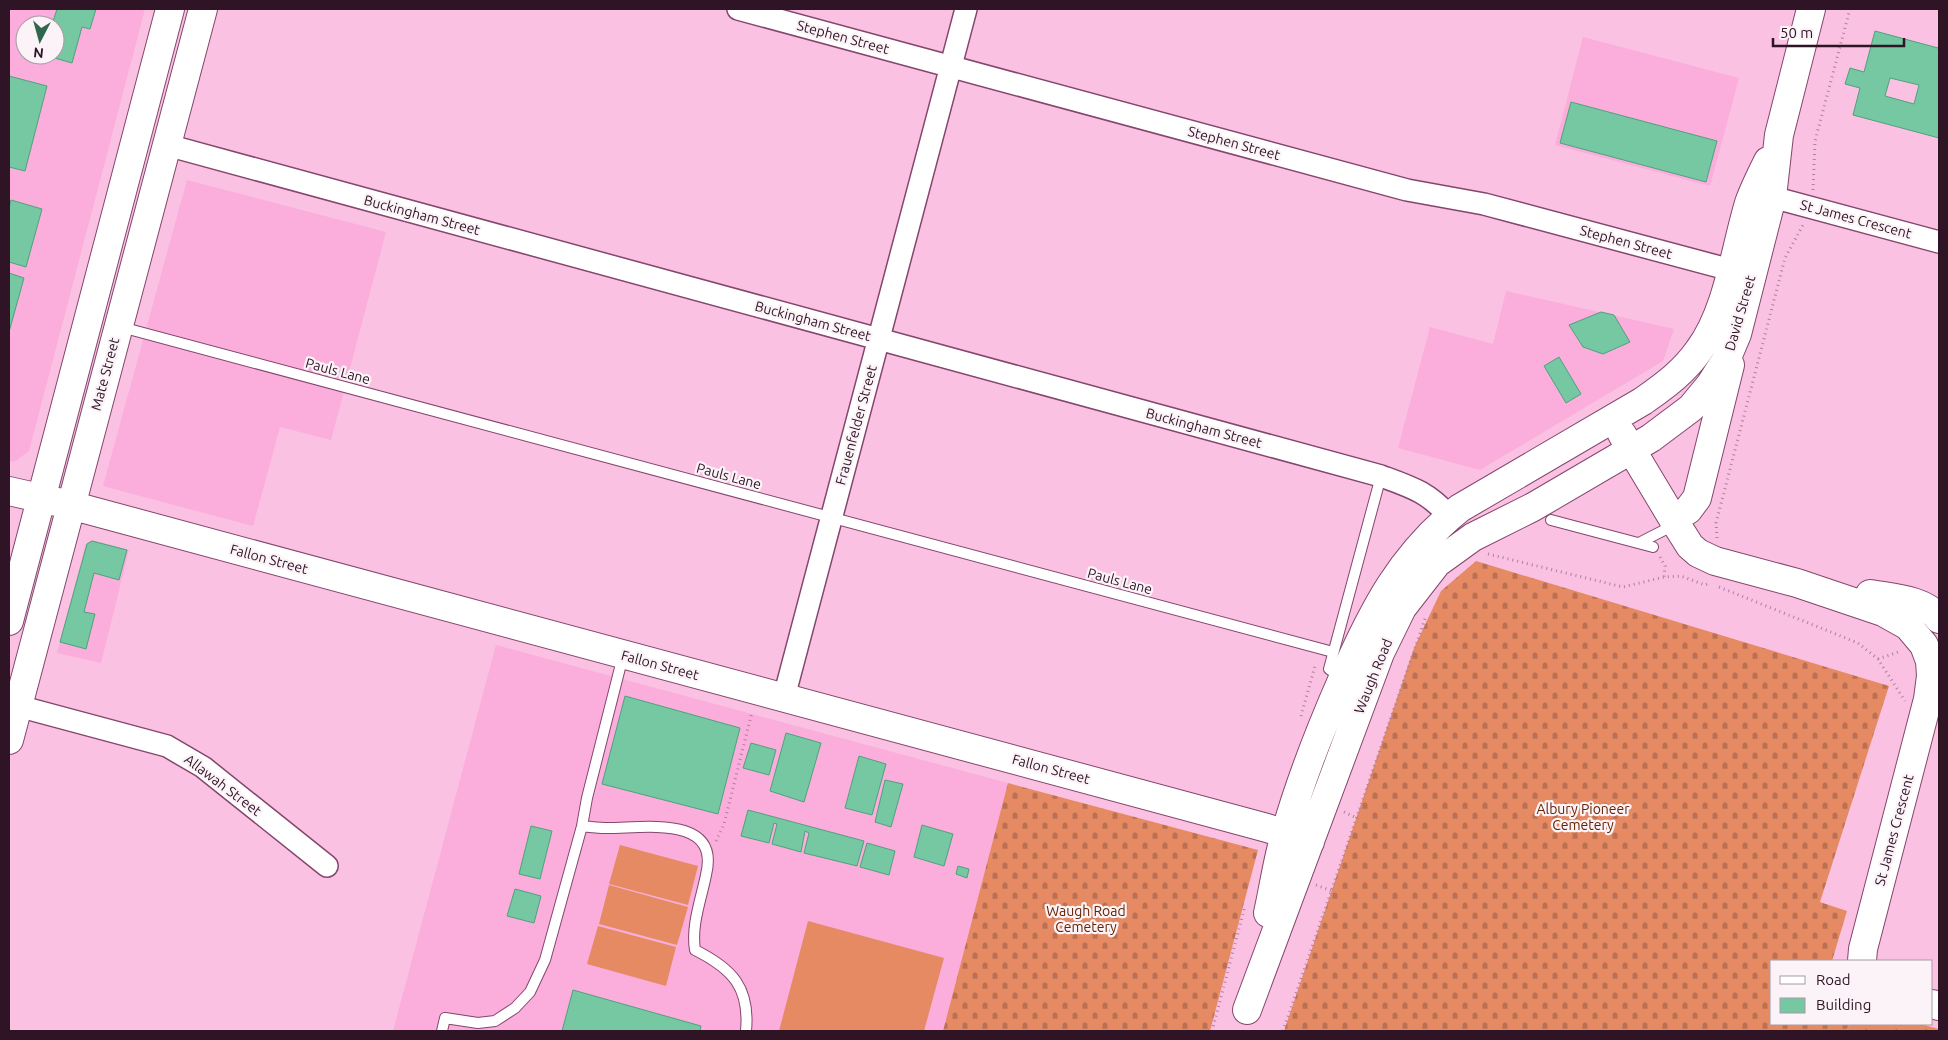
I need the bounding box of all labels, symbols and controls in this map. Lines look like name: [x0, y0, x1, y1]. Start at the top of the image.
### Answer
north arrow: [15, 15, 65, 65]
scale bar: [1773, 15, 1904, 47]
street label: Stephen Street: [795, 17, 891, 57]
text: 50 m: [1780, 24, 1813, 41]
text: N: [33, 44, 45, 61]
street label: Stephen Street: [1186, 123, 1282, 163]
street label: Buckingham Street: [362, 192, 482, 238]
street label: St James Crescent: [1799, 196, 1914, 242]
street label: Stephen Street: [1578, 222, 1674, 262]
street label: David Street: [1722, 273, 1759, 353]
street label: Buckingham Street: [753, 298, 873, 344]
street label: Mate Street: [88, 335, 123, 412]
street label: Pauls Lane: [304, 355, 372, 387]
street label: Frauenfelder Street: [832, 363, 880, 487]
street label: Buckingham Street: [1144, 405, 1264, 451]
street label: Pauls Lane: [695, 460, 763, 492]
street label: Fallon Street: [228, 541, 310, 577]
street label: Pauls Lane: [1086, 565, 1154, 597]
street label: Waugh Road: [1351, 636, 1395, 716]
street label: Fallon Street: [619, 647, 701, 683]
street label: Allawah Street: [181, 751, 265, 819]
street label: Fallon Street: [1010, 751, 1092, 787]
street label: St James Crescent: [1871, 772, 1917, 887]
park label: Albury Pioneer Cemetery: [1536, 801, 1630, 833]
park label: Waugh Road Cemetery: [1046, 903, 1126, 935]
legend: [1770, 960, 1933, 1025]
text: Road: [1816, 971, 1851, 988]
text: Building: [1816, 996, 1871, 1013]

